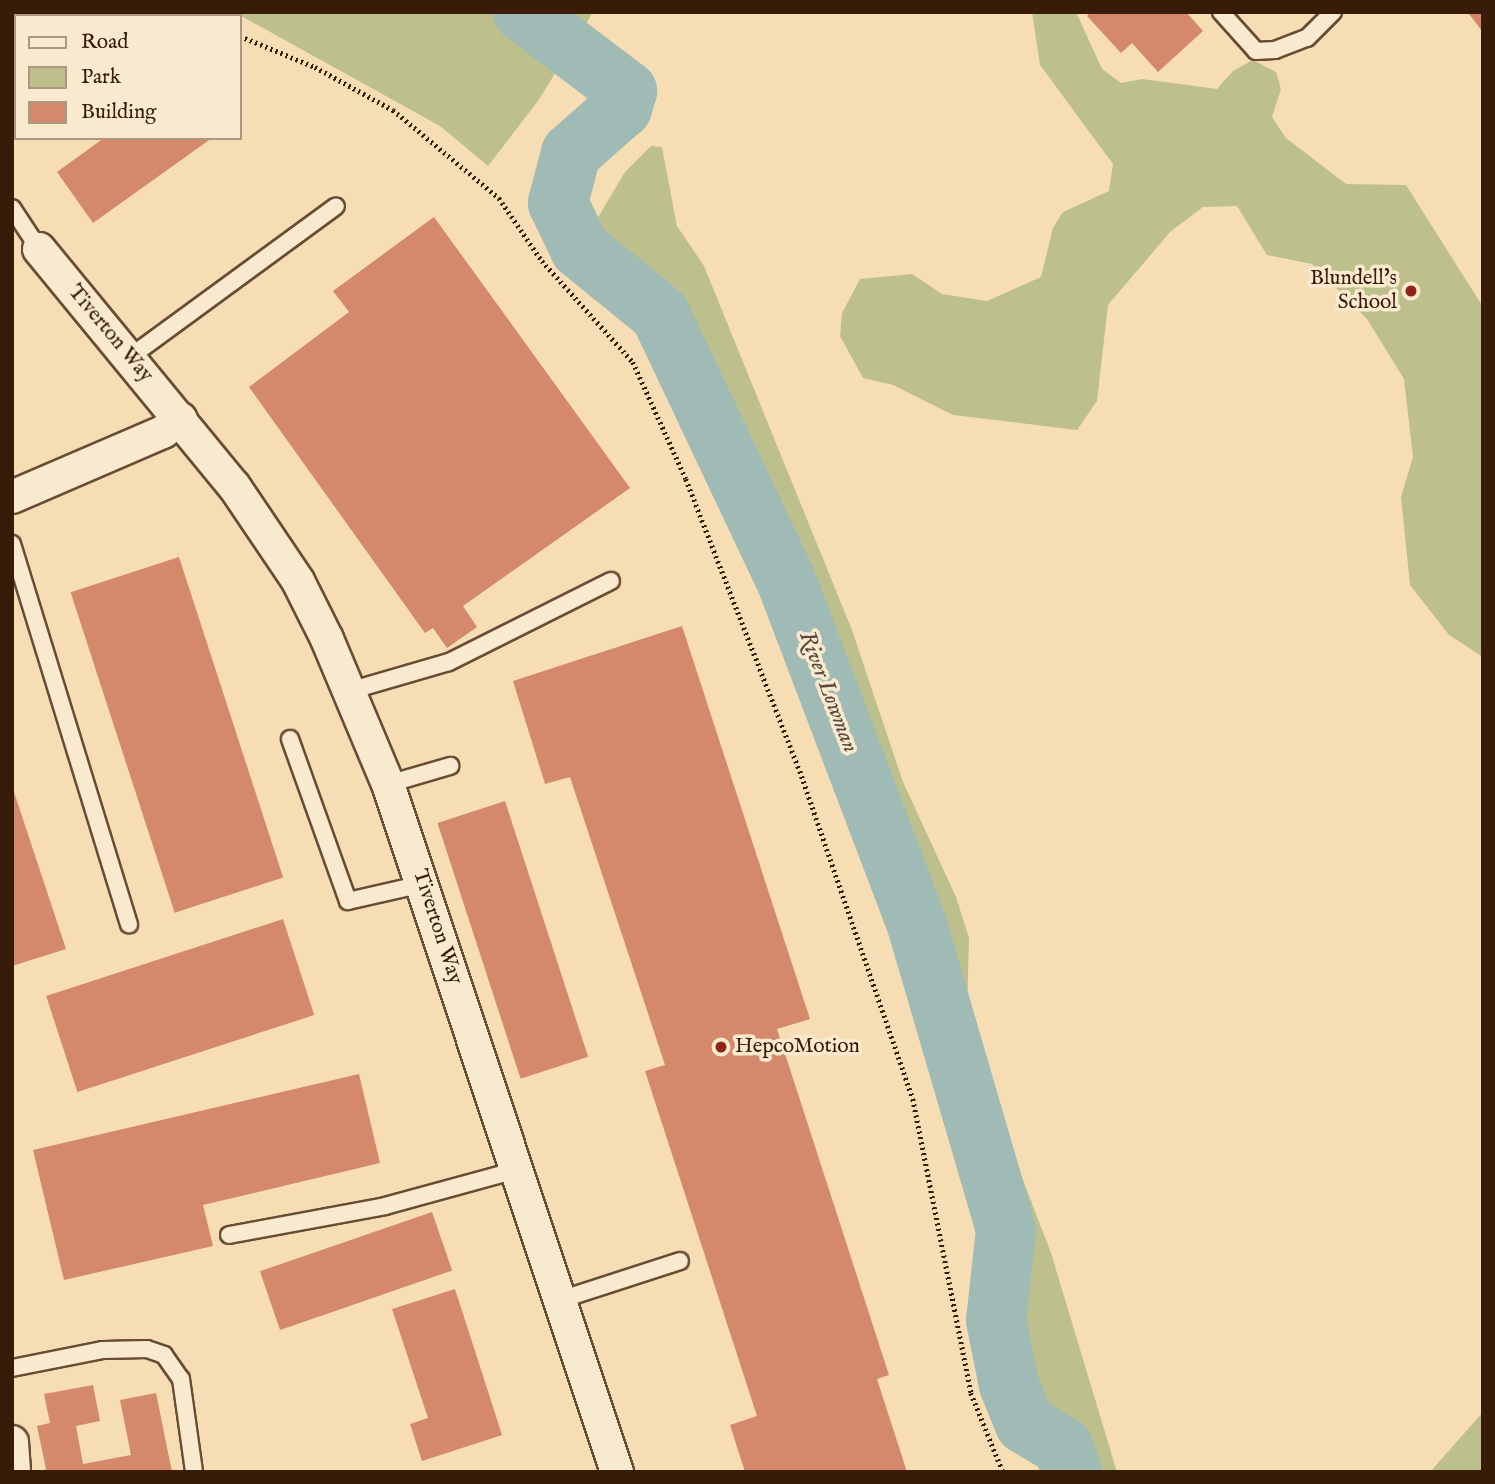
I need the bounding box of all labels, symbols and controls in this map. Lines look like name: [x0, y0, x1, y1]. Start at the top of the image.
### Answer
legend: [14, 14, 242, 140]
text: Road: [81, 29, 128, 56]
text: Park: [81, 64, 121, 91]
text: Building: [81, 99, 156, 126]
place label: Blundell's School: [1310, 266, 1397, 316]
street label: Tiverton Way: [62, 280, 158, 388]
marker: Blundell's School: [1403, 283, 1419, 299]
water label: River Lowman: [792, 627, 864, 757]
street label: Tiverton Way: [407, 866, 467, 988]
place label: HepcoMotion: [735, 1034, 860, 1060]
marker: HepcoMotion: [713, 1039, 729, 1055]

